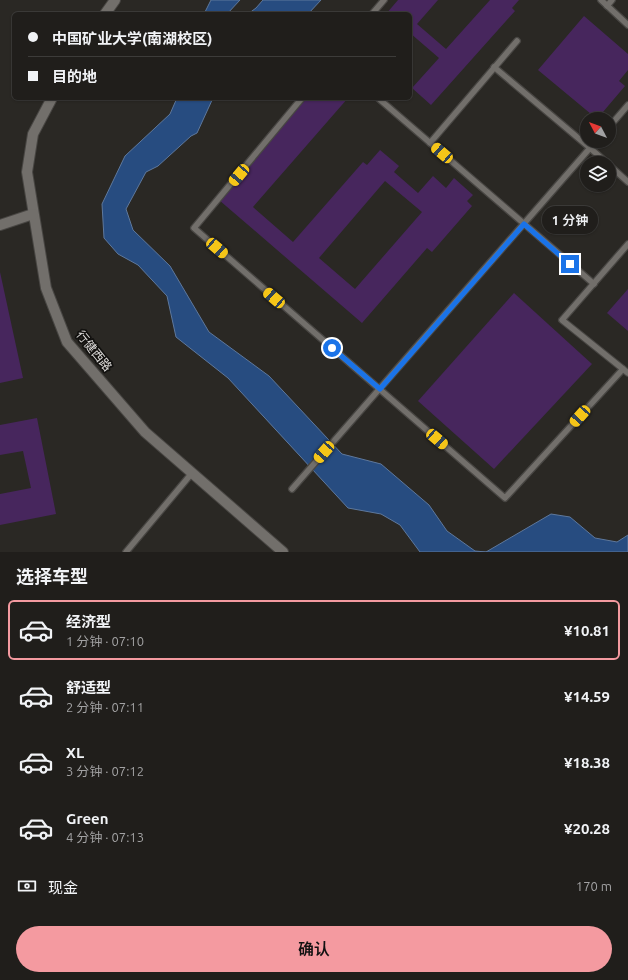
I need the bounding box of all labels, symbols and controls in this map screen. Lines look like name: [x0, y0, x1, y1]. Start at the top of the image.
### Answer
text: 中国矿业大学(南湖校区): [52, 30, 212, 47]
text: 目的地: [52, 68, 97, 85]
north arrow: [580, 112, 616, 148]
map controls: [580, 112, 616, 192]
car: [429, 141, 455, 165]
button: layers: [580, 156, 616, 192]
car: [227, 162, 251, 188]
callout: 1 分钟: [542, 206, 598, 234]
text: 1 分钟: [552, 213, 588, 227]
car: [204, 236, 230, 260]
route end: [561, 255, 579, 273]
car: [261, 286, 287, 310]
street label: 行健西路: [74, 328, 115, 373]
route start: [323, 339, 341, 357]
car: [568, 403, 592, 429]
car: [424, 427, 450, 451]
car: [312, 439, 336, 465]
text: 选择车型: [16, 566, 88, 586]
icon: car: [18, 612, 54, 648]
text: 经济型: [66, 613, 111, 630]
text: ¥10.81: [564, 622, 610, 639]
text: 1 分钟 · 07:10: [66, 634, 144, 648]
icon: car: [18, 678, 54, 714]
text: 舒适型: [66, 679, 111, 696]
text: ¥14.59: [564, 688, 610, 705]
text: 2 分钟 · 07:11: [66, 700, 144, 714]
icon: car: [18, 744, 54, 780]
text: XL: [66, 744, 84, 761]
text: ¥18.38: [564, 754, 610, 771]
text: 3 分钟 · 07:12: [66, 764, 144, 778]
icon: car: [18, 810, 54, 846]
text: Green: [66, 810, 108, 827]
text: ¥20.28: [564, 820, 610, 837]
text: 4 分钟 · 07:13: [66, 830, 144, 844]
icon: cash: [16, 875, 38, 897]
text: 现金: [48, 879, 78, 896]
text: 170 m: [576, 879, 612, 893]
button: 确认: [16, 926, 612, 972]

